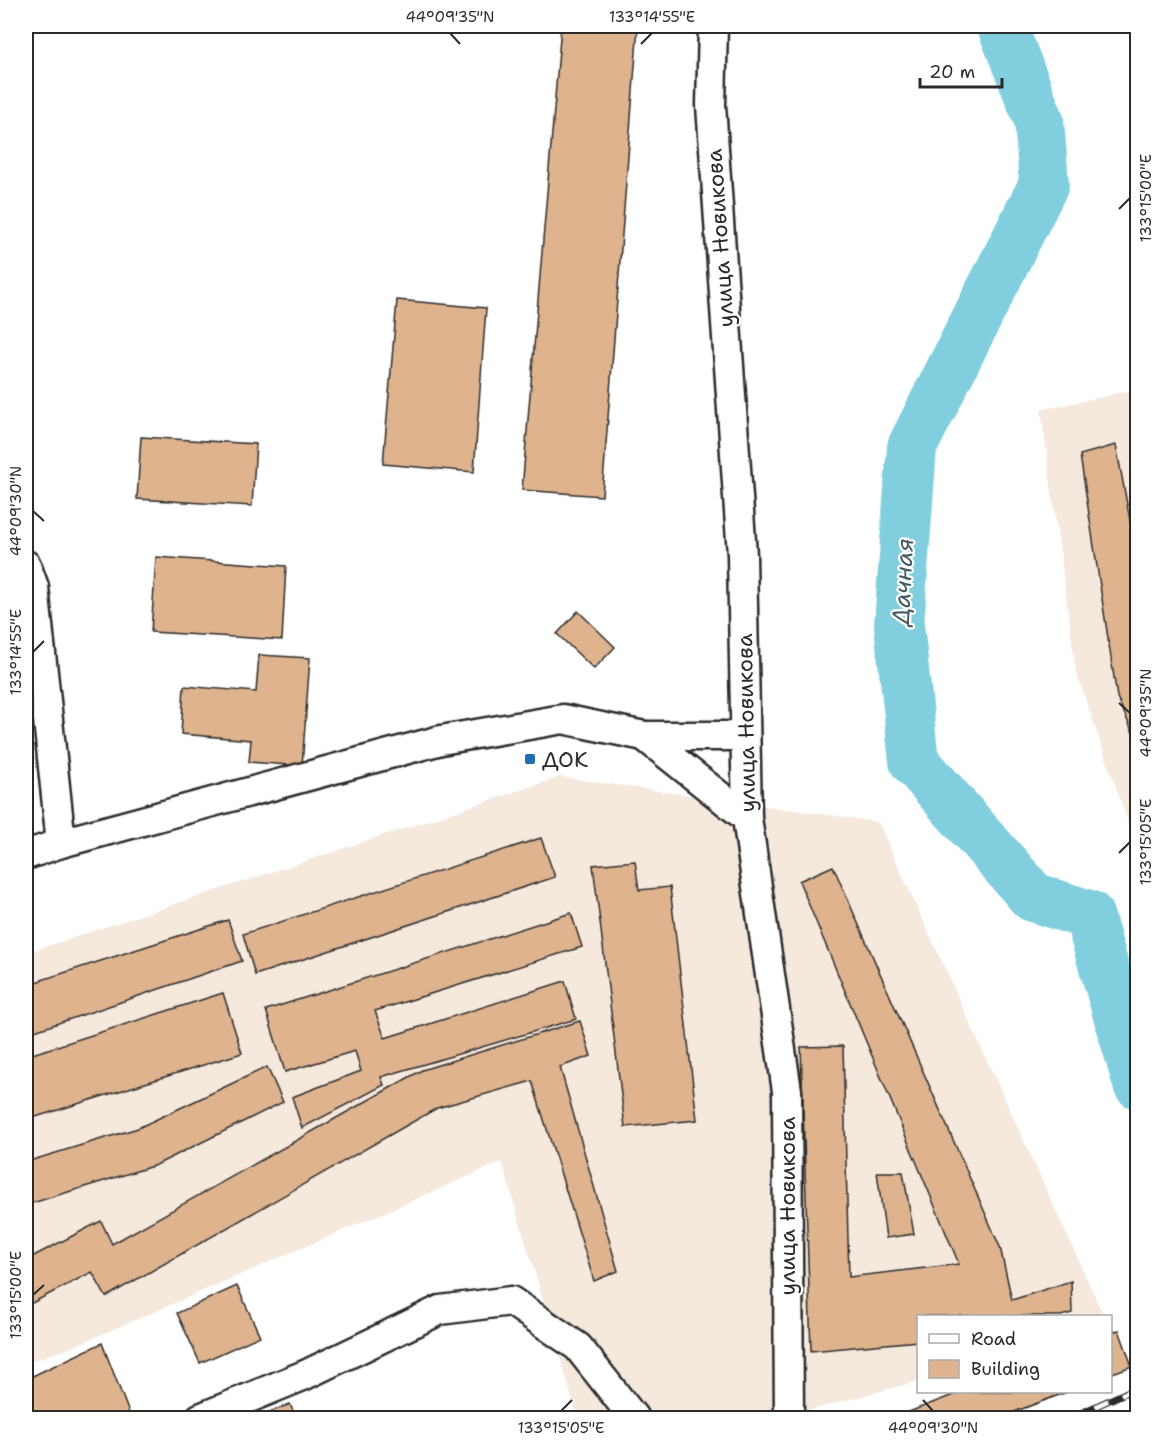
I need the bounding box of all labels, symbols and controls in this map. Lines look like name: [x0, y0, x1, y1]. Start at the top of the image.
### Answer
text: 44°09'35"N: [406, 7, 494, 27]
text: 133°14'55"E: [609, 7, 695, 27]
scale bar: [920, 51, 1002, 89]
text: 20 m: [929, 60, 975, 84]
street label: улица Новикова: [699, 147, 741, 328]
text: 133°15'00"E: [1136, 154, 1156, 242]
text: 44°09'30"N: [6, 466, 26, 556]
water label: Дачная: [885, 538, 921, 628]
text: 133°14'55"E: [6, 609, 26, 695]
street label: улица Новикова: [730, 633, 762, 813]
text: 44°09'35"N: [1136, 669, 1156, 757]
place label: ДОК: [542, 745, 588, 774]
marker: ДОК: [523, 752, 537, 766]
text: 133°15'05"E: [1136, 799, 1156, 885]
street label: улица Новикова: [773, 1116, 802, 1295]
text: 133°15'00"E: [6, 1251, 26, 1339]
legend: [917, 1315, 1112, 1393]
text: Road: [971, 1327, 1016, 1351]
text: Building: [971, 1357, 1040, 1381]
text: 133°15'05"E: [518, 1418, 604, 1438]
text: 44°09'30"N: [888, 1418, 978, 1438]

